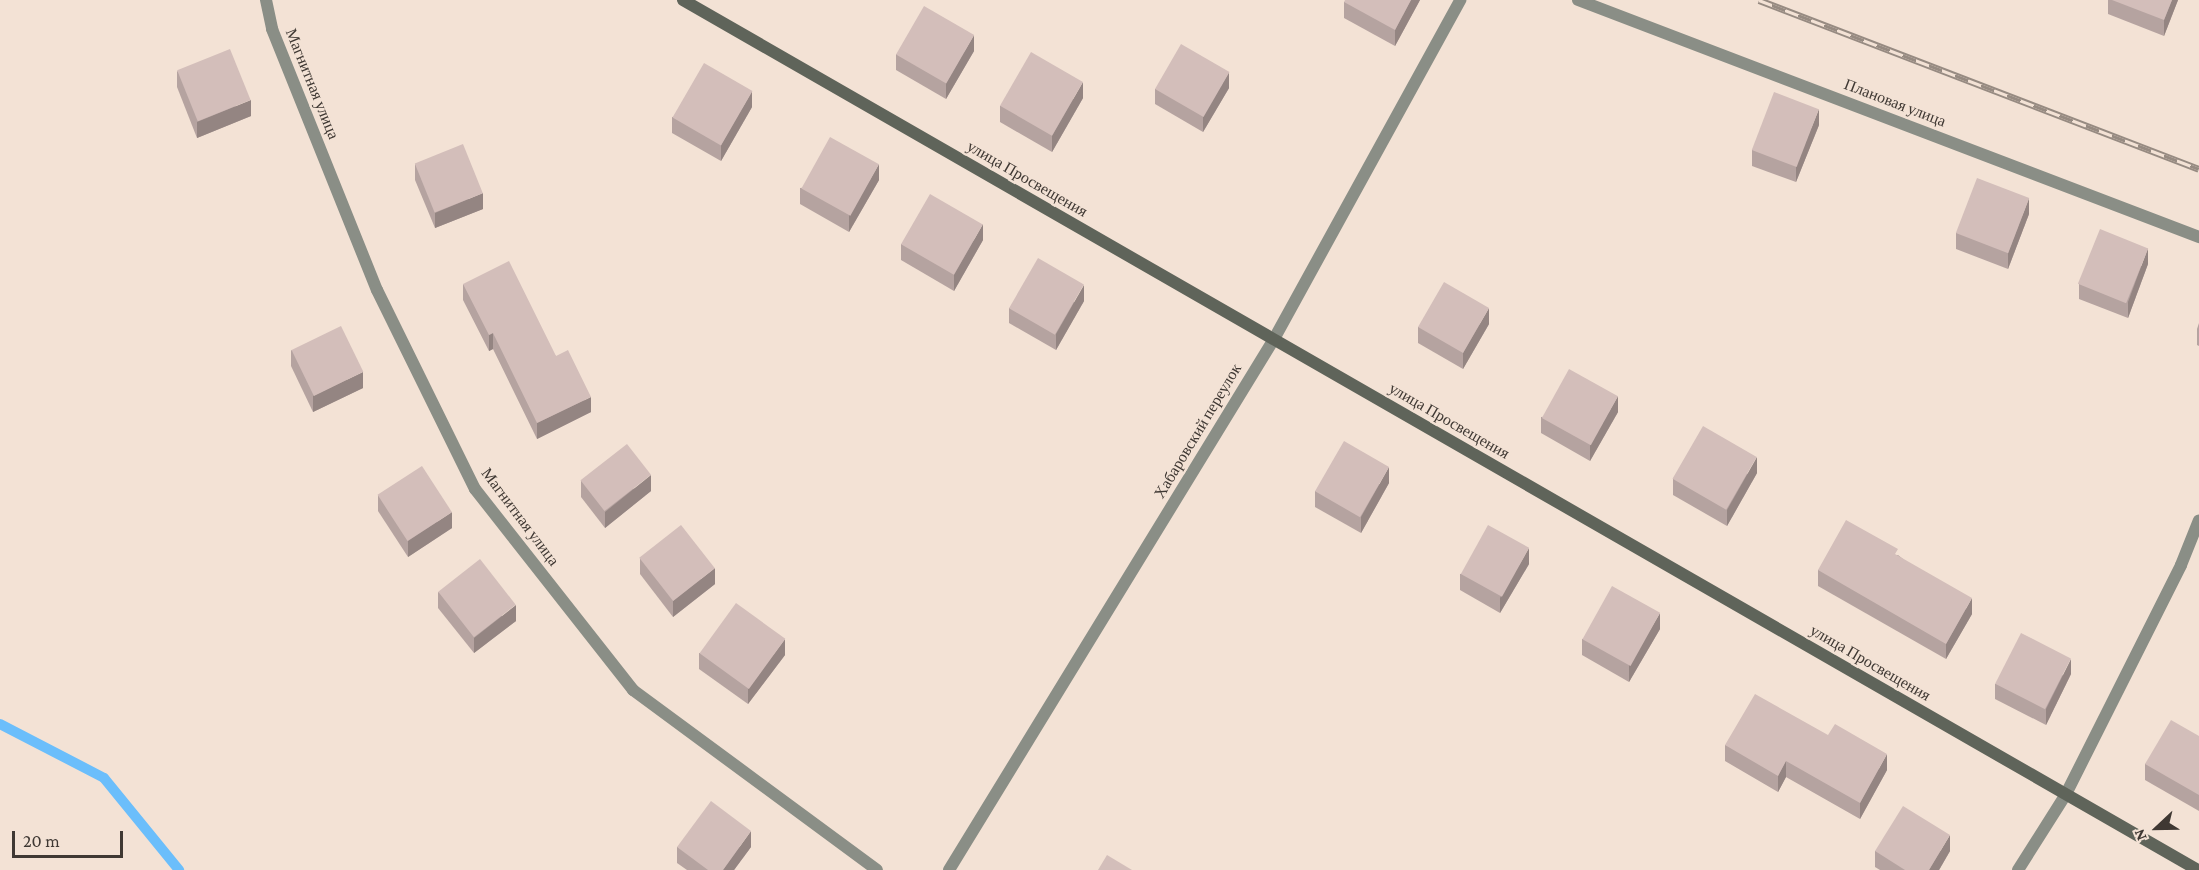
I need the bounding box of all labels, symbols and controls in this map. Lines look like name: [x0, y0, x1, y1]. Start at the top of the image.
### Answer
street label: Магнитная улица: [281, 26, 343, 142]
street label: Плановая улица: [1841, 75, 1949, 131]
street label: улица Просвещения: [963, 137, 1091, 221]
street label: Хабаровский переулок: [1150, 360, 1246, 502]
street label: улица Просвещения: [1385, 379, 1513, 463]
street label: Магнитная улица: [477, 464, 563, 570]
street label: улица Просвещения: [1806, 621, 1934, 705]
north arrow: [2127, 798, 2187, 858]
scale bar: [15, 819, 126, 857]
text: N: [2130, 827, 2150, 843]
text: 20 m: [23, 831, 60, 851]

